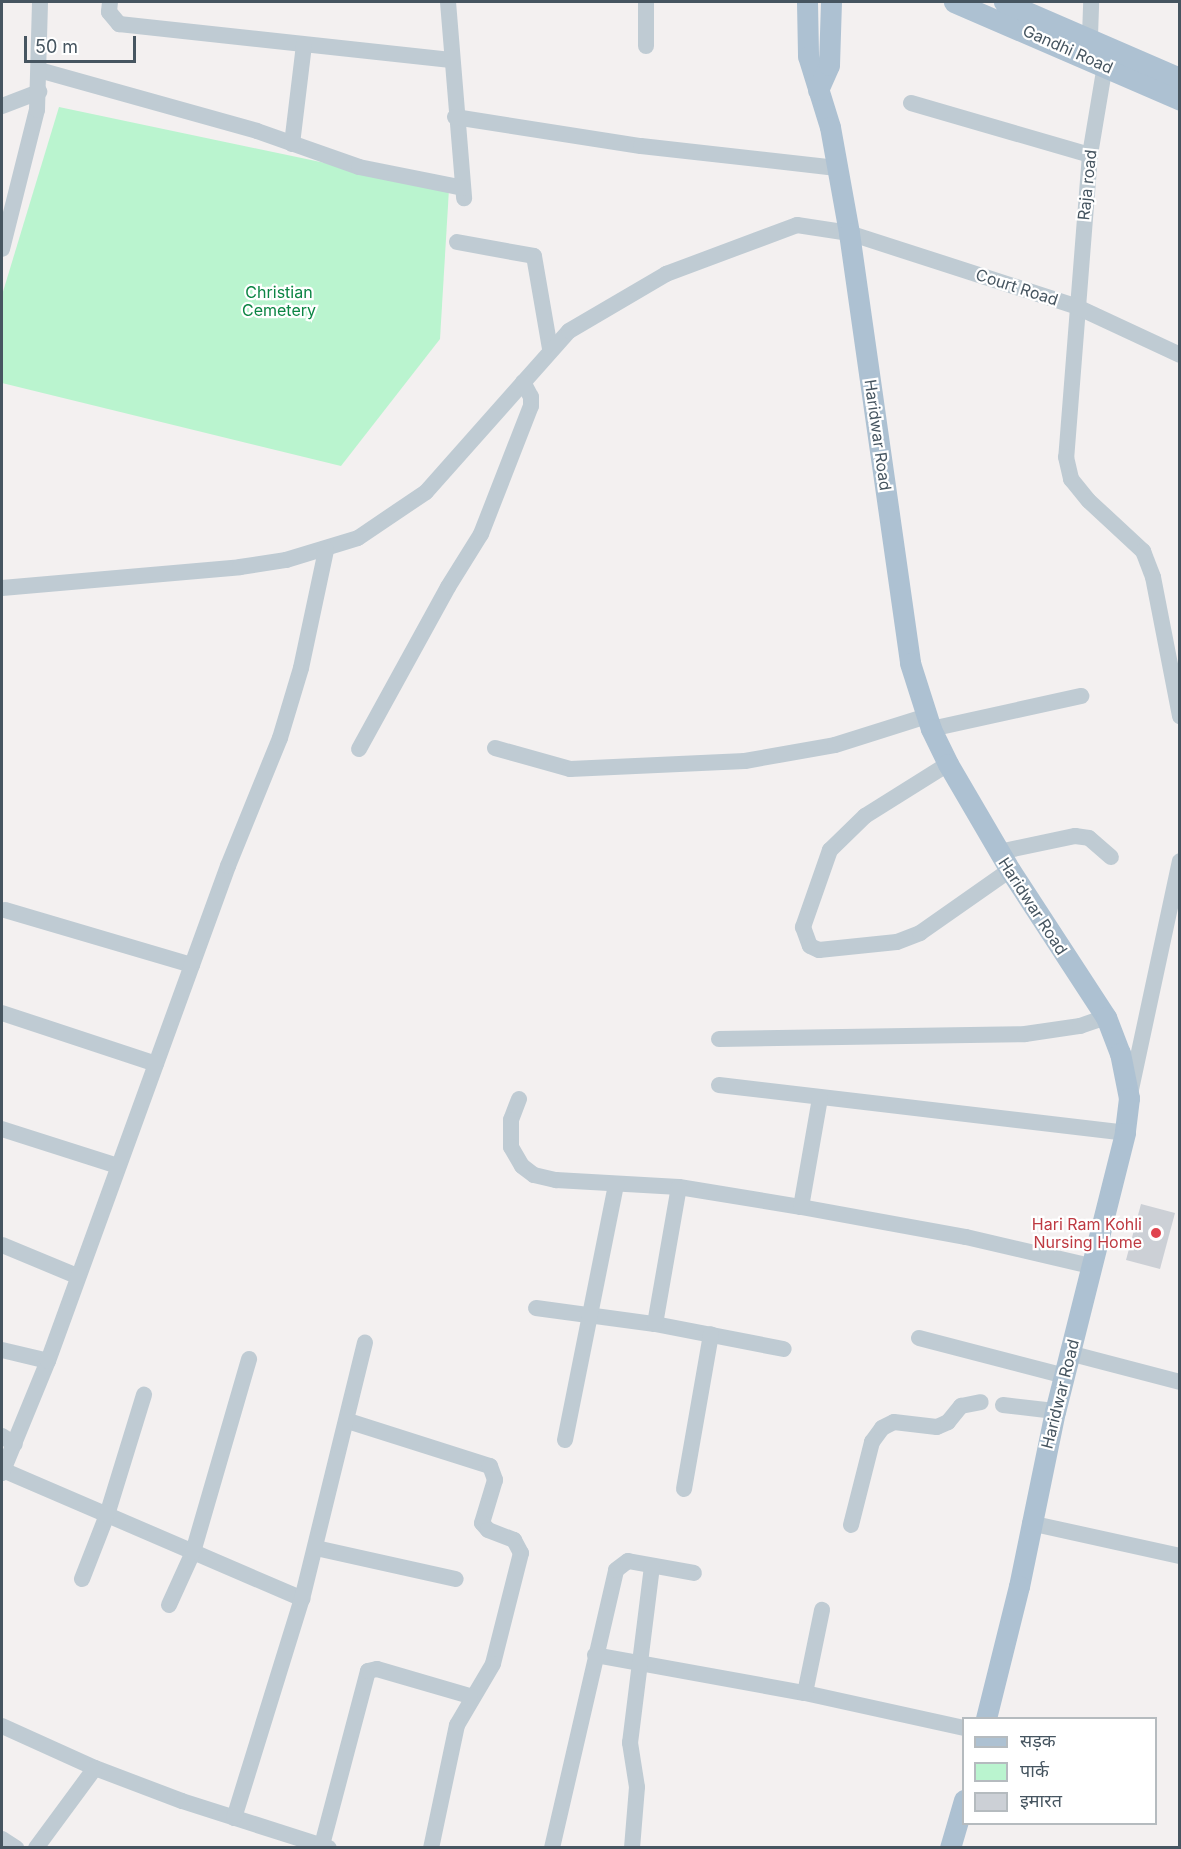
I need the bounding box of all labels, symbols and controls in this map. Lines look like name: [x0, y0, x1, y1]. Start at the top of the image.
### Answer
street label: Gandhi Road: [1020, 21, 1116, 77]
scale bar: [27, 24, 140, 62]
text: 50 m: [35, 36, 78, 57]
street label: Raja road: [1074, 149, 1100, 221]
street label: Court Road: [973, 265, 1061, 309]
park label: Christian Cemetery: [242, 282, 316, 320]
street label: Haridwar Road: [861, 378, 895, 492]
street label: Haridwar Road: [994, 854, 1072, 958]
place label: Hari Ram Kohli Nursing Home: [1032, 1214, 1142, 1252]
marker: Hari Ram Kohli Nursing Home: [1147, 1224, 1165, 1242]
street label: Haridwar Road: [1037, 1337, 1083, 1451]
legend: [962, 1717, 1157, 1825]
text: सड़क: [1020, 1730, 1056, 1751]
text: पार्क: [1020, 1760, 1049, 1781]
text: इमारत: [1020, 1790, 1062, 1811]

